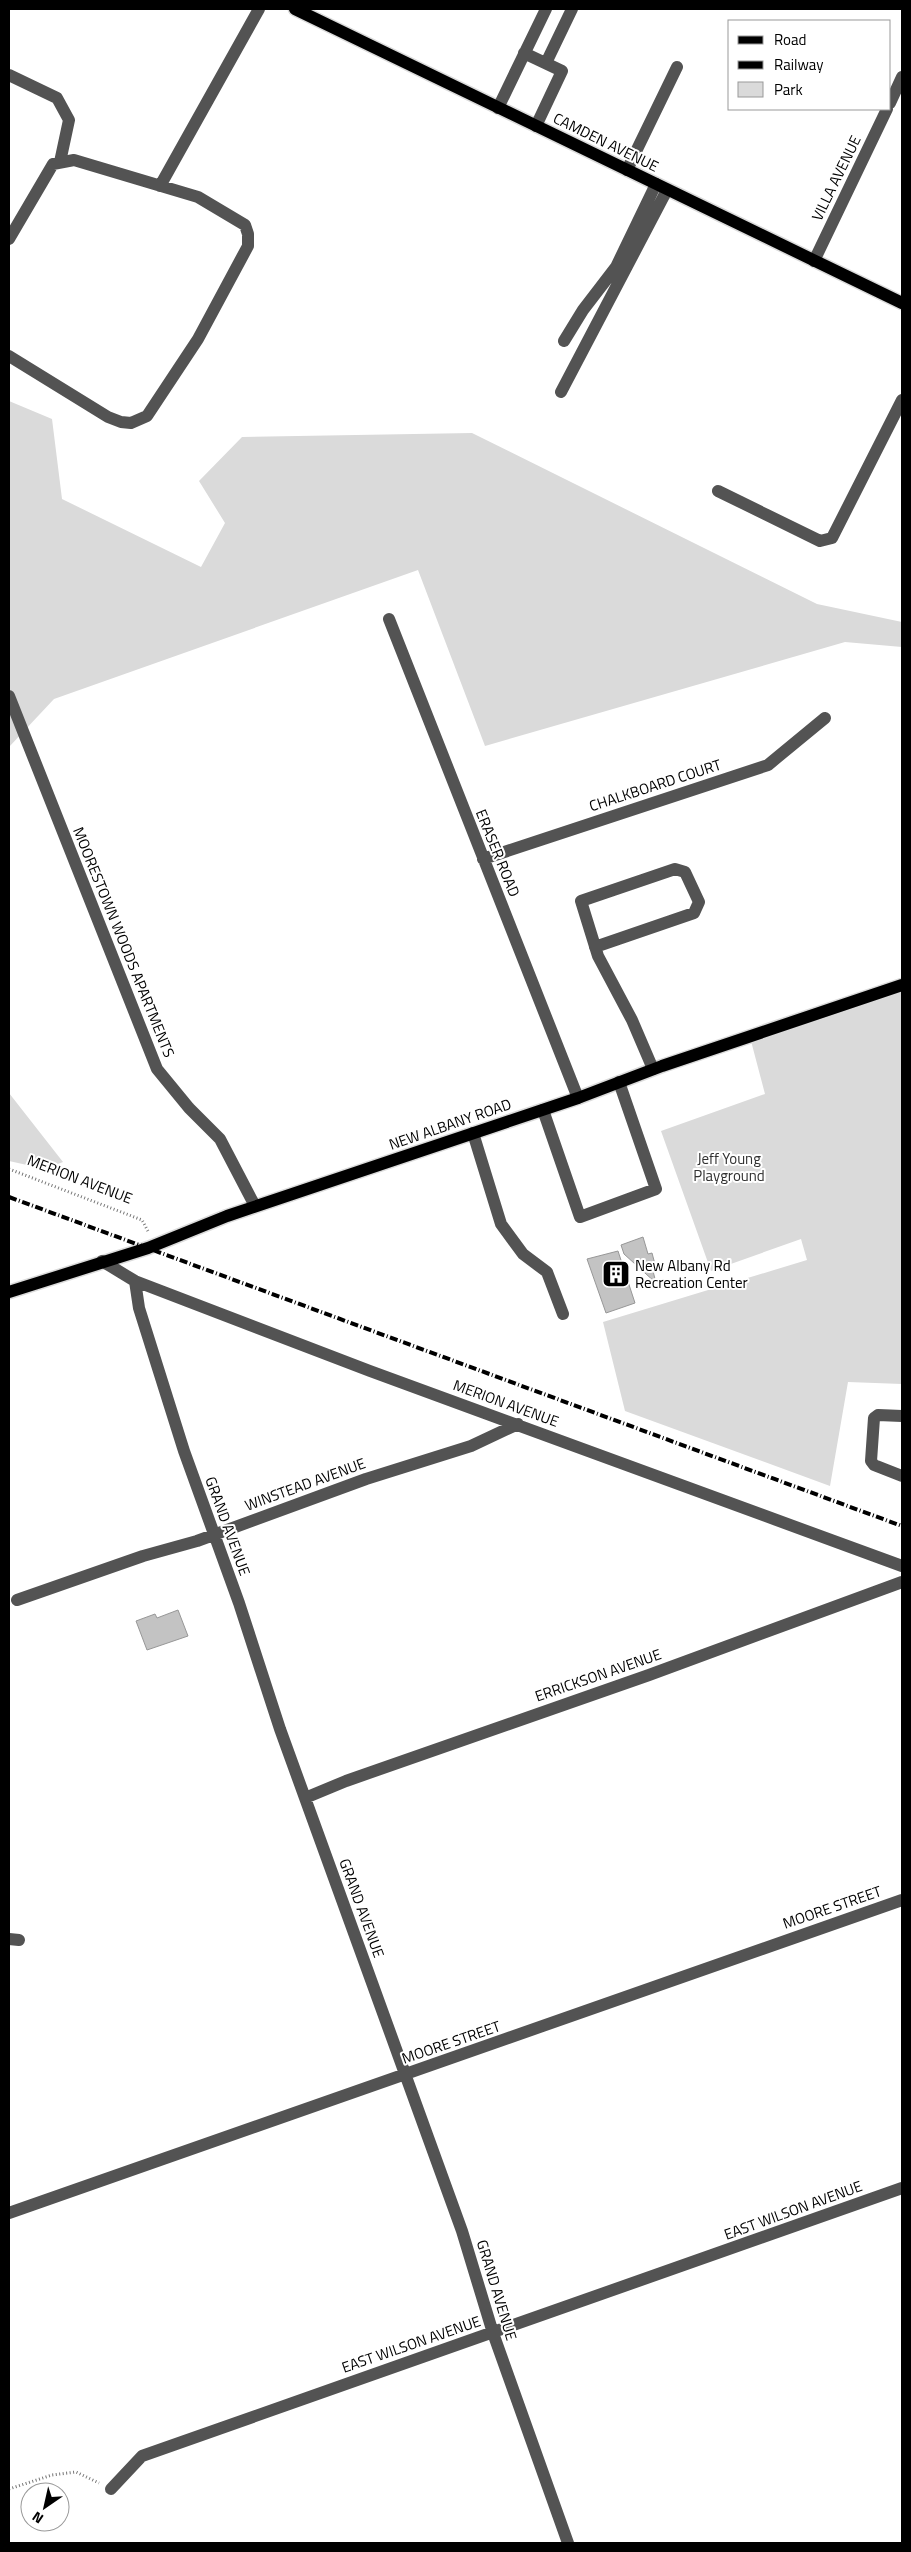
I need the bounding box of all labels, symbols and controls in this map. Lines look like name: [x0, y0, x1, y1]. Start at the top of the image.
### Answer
legend: [728, 20, 891, 110]
text: Road: [774, 28, 806, 51]
text: Railway: [774, 53, 824, 76]
text: Park: [774, 78, 803, 101]
street label: CAMDEN AVENUE: [549, 107, 663, 177]
street label: VILLA AVENUE: [805, 131, 867, 225]
street label: CHALKBOARD COURT: [586, 753, 724, 817]
street label: ERASER ROAD: [470, 806, 526, 900]
street label: MOORESTOWN WOODS APARTMENTS: [67, 823, 181, 1061]
street label: NEW ALBANY ROAD: [386, 1092, 514, 1156]
park label: Jeff Young Playground: [693, 1147, 765, 1187]
street label: MERION AVENUE: [24, 1148, 136, 1210]
place label: New Albany Rd Recreation Center: [635, 1254, 748, 1294]
building icon: New Albany Rd Recreation Center: [601, 1259, 631, 1289]
street label: MERION AVENUE: [450, 1373, 562, 1433]
street label: WINSTEAD AVENUE: [241, 1451, 369, 1517]
street label: GRAND AVENUE: [199, 1473, 257, 1579]
street label: ERRICKSON AVENUE: [532, 1643, 664, 1707]
street label: GRAND AVENUE: [333, 1855, 391, 1961]
street label: MOORE STREET: [780, 1879, 885, 1935]
street label: MOORE STREET: [399, 2014, 504, 2070]
street label: EAST WILSON AVENUE: [721, 2174, 865, 2246]
street label: GRAND AVENUE: [471, 2237, 523, 2343]
street label: EAST WILSON AVENUE: [338, 2309, 484, 2379]
north arrow: [20, 2482, 70, 2532]
text: N: [28, 2507, 47, 2530]

